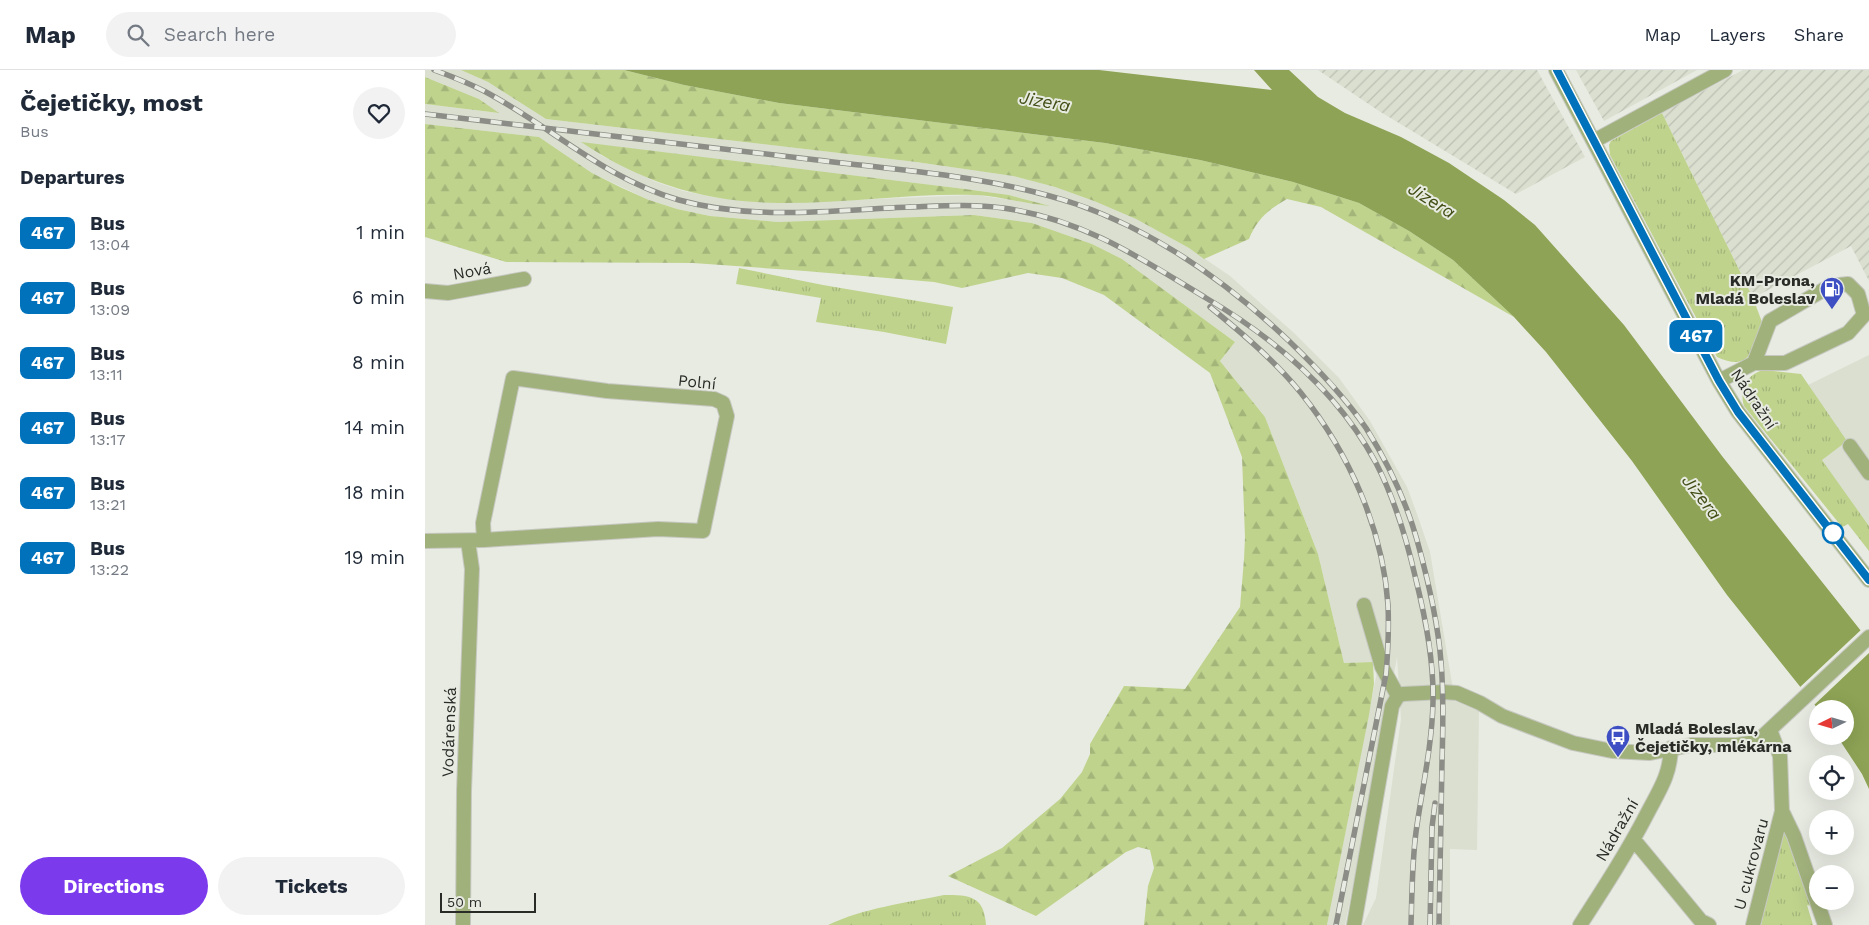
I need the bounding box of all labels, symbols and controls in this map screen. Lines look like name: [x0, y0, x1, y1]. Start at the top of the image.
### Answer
search box: [106, 12, 456, 57]
text: Map: [25, 21, 76, 49]
icon: search: [124, 21, 152, 49]
text: Search here: [164, 23, 275, 46]
text: Map: [1644, 24, 1681, 45]
text: Layers: [1709, 24, 1766, 45]
text: Share: [1794, 24, 1844, 45]
water label: Jizera: [1018, 86, 1072, 116]
button: heart: [353, 87, 405, 139]
text: Čejetičky, most: [20, 89, 203, 117]
text: Bus: [20, 122, 49, 141]
text: Departures: [20, 166, 125, 189]
water label: Jizera: [1405, 177, 1459, 223]
text: Bus: [90, 212, 125, 235]
text: 1 min: [356, 221, 405, 244]
text: 467: [31, 222, 64, 243]
text: 13:04: [90, 235, 130, 254]
street label: Nová: [451, 258, 493, 284]
place label: KM-Prona, Mladá Boleslav: [1695, 271, 1815, 308]
fuel station icon: KM-Prona, Mladá Boleslav: [1819, 276, 1845, 310]
text: Bus: [90, 277, 125, 300]
text: 6 min: [352, 286, 405, 309]
text: 467: [31, 287, 64, 308]
text: 13:09: [90, 300, 130, 319]
line badge: 467: [1667, 320, 1725, 352]
text: 467: [1679, 325, 1713, 346]
text: Bus: [90, 342, 125, 365]
text: 8 min: [352, 351, 405, 374]
text: 467: [31, 352, 64, 373]
text: 13:11: [90, 365, 123, 384]
street label: Nádražní: [1727, 365, 1781, 433]
street label: Polní: [677, 371, 717, 393]
text: Bus: [90, 407, 125, 430]
text: 14 min: [345, 416, 405, 439]
text: 467: [31, 417, 64, 438]
text: 13:17: [90, 430, 126, 449]
water label: Jizera: [1678, 470, 1726, 524]
text: Bus: [90, 472, 125, 495]
text: 18 min: [344, 481, 405, 504]
text: 467: [31, 482, 64, 503]
text: 13:21: [90, 495, 126, 514]
unlabelled marker: [1822, 522, 1844, 544]
text: Bus: [90, 537, 125, 560]
text: 19 min: [344, 546, 405, 569]
text: 467: [31, 547, 64, 568]
text: 13:22: [90, 560, 129, 579]
street label: Vodárenská: [438, 687, 460, 777]
north arrow: [1809, 700, 1854, 745]
map controls: [1809, 700, 1854, 910]
place label: Mladá Boleslav, Čejetičky, mlékárna: [1635, 719, 1792, 756]
bus stop icon: Mladá Boleslav, Čejetičky, mlékárna: [1605, 724, 1631, 758]
button: locate: [1809, 755, 1854, 800]
street label: Nádražní: [1592, 795, 1642, 865]
button: +: [1809, 810, 1854, 855]
street label: U cukrovaru: [1730, 816, 1772, 912]
button: Directions: [20, 857, 208, 915]
button: Tickets: [218, 857, 405, 915]
button: −: [1809, 865, 1854, 910]
scale bar: [440, 890, 536, 913]
text: 50 m: [447, 894, 482, 910]

